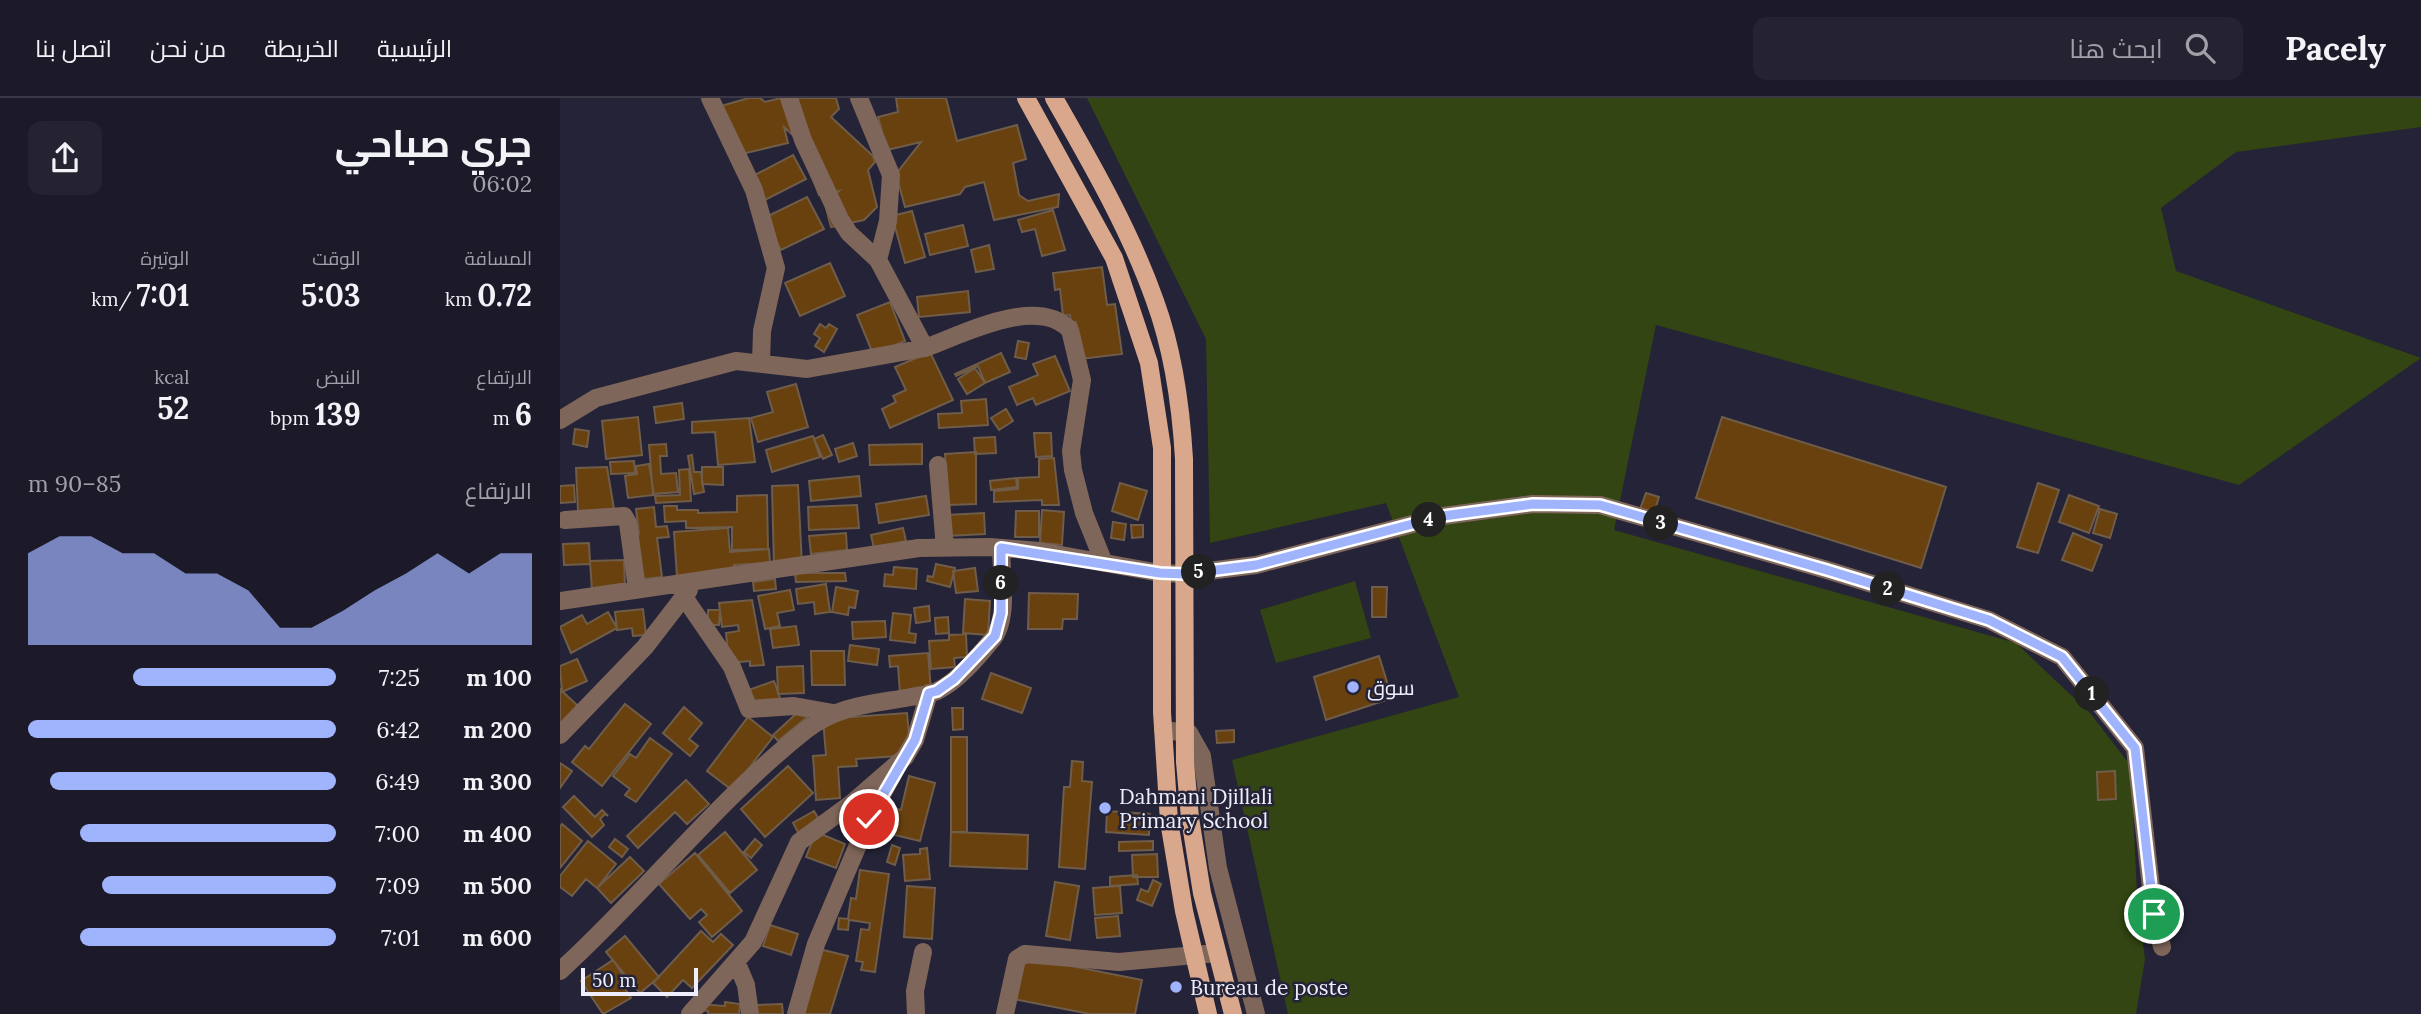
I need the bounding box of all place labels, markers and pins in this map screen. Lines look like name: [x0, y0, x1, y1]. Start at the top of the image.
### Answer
pin: 4: [1412, 502, 1446, 538]
pin: 3: [1644, 506, 1678, 540]
pin: 5: [1182, 554, 1216, 589]
pin: 6: [984, 566, 1018, 601]
pin: 2: [1870, 572, 1906, 606]
place label: سوق: [1367, 674, 1415, 701]
pin: 1: [2074, 676, 2110, 712]
marker: سوق: [1345, 679, 1361, 695]
place label: Dahmani Djillali Primary School: [1119, 783, 1273, 834]
pin: [839, 789, 899, 849]
marker: Dahmani Djillali Primary School: [1097, 800, 1113, 816]
pin: [2124, 884, 2184, 944]
place label: Bureau de poste: [1190, 974, 1348, 1001]
marker: Bureau de poste: [1168, 979, 1184, 995]

